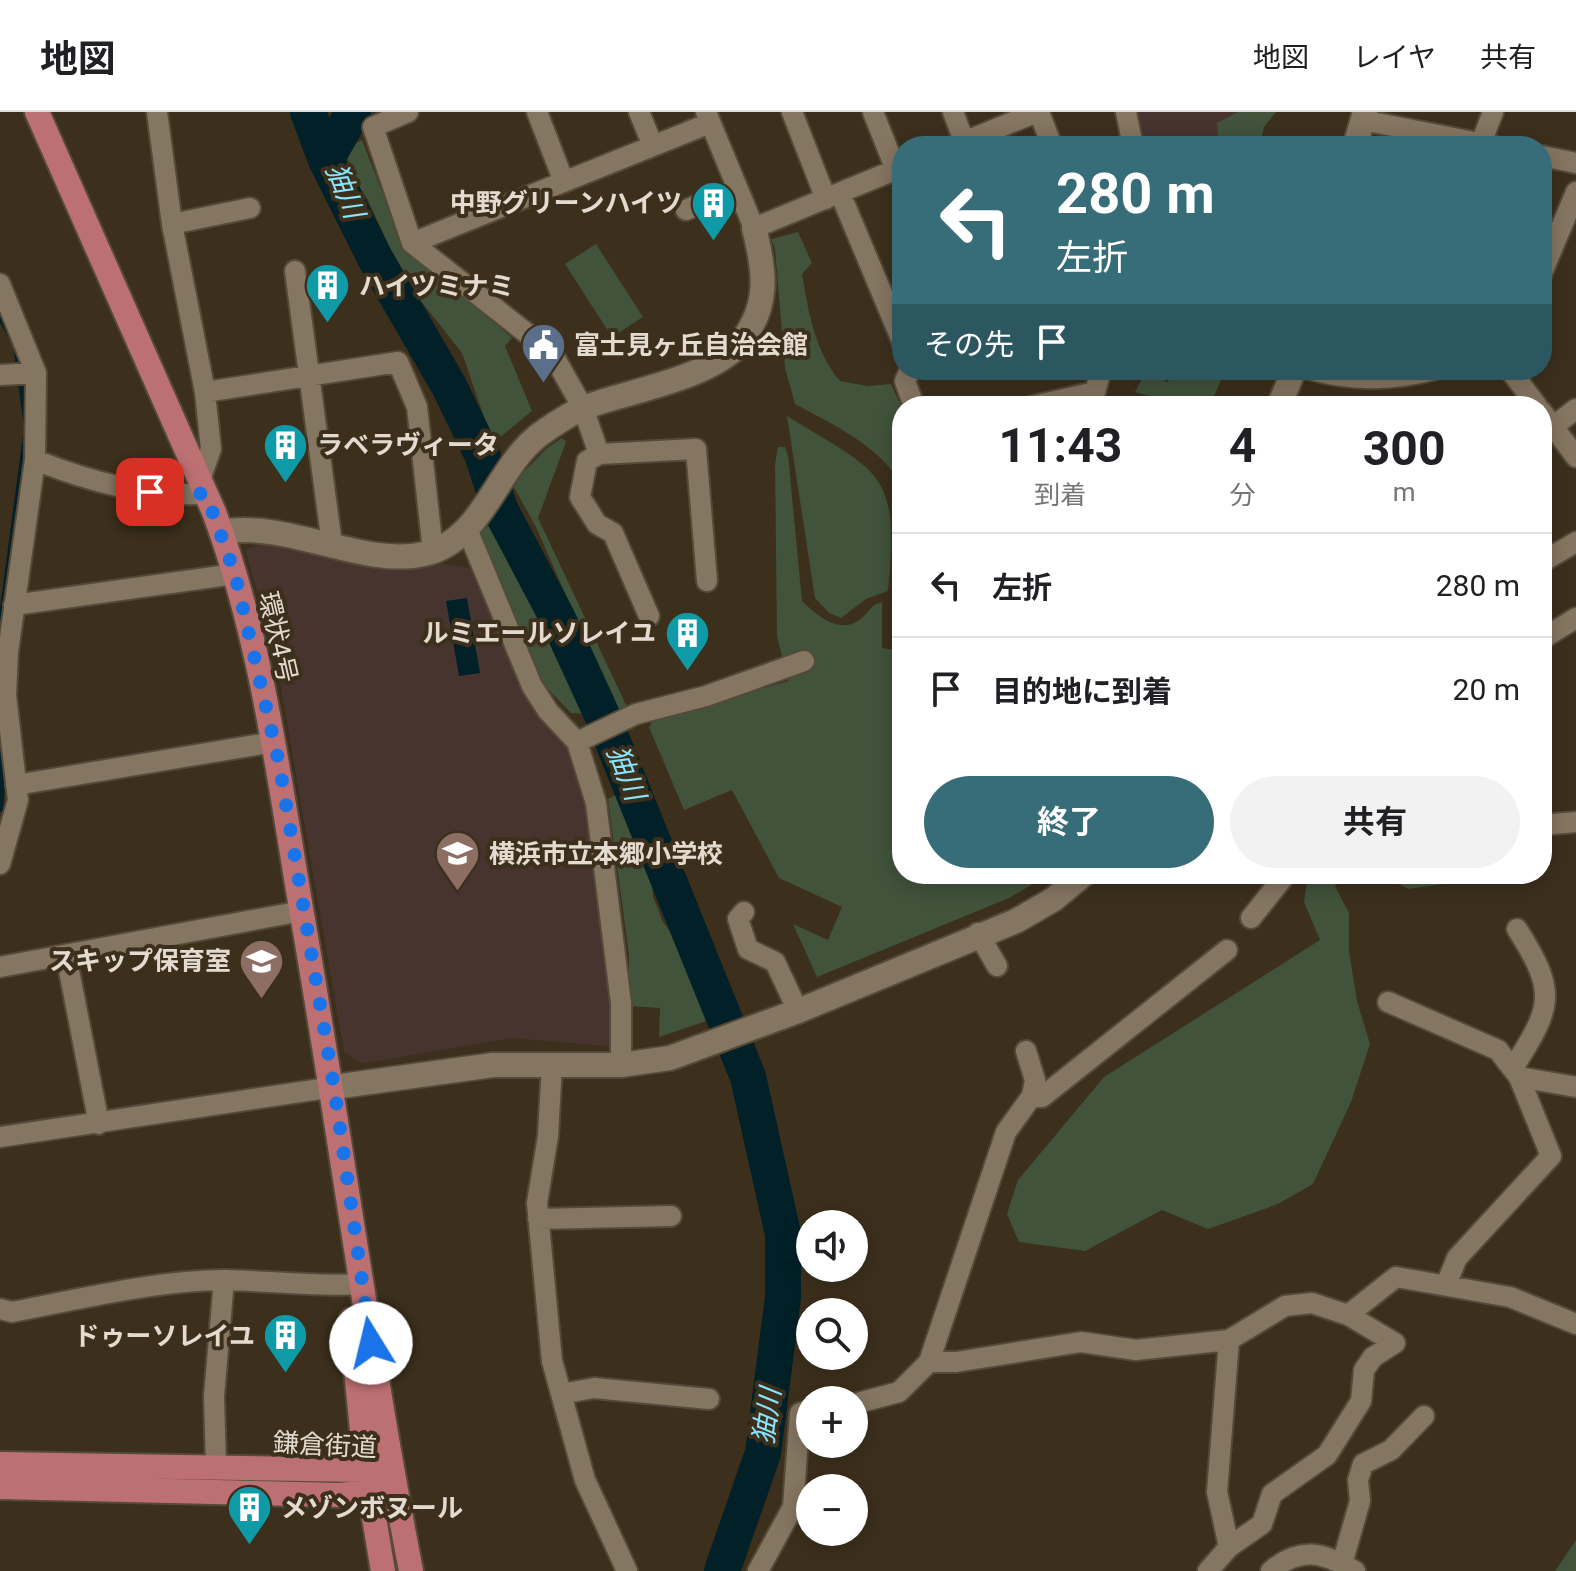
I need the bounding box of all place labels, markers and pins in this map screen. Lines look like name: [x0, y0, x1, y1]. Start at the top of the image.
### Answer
building icon: 中野グリーンハイツ: [689, 179, 737, 242]
place label: 中野グリーンハイツ: [450, 188, 682, 218]
building icon: ハイツミナミ: [304, 262, 352, 325]
place label: ハイツミナミ: [359, 271, 514, 301]
public building icon: 富士見ヶ丘自治会館: [519, 321, 567, 384]
place label: 富士見ヶ丘自治会館: [574, 330, 808, 360]
building icon: ラベラヴィータ: [262, 421, 310, 484]
place label: ラベラヴィータ: [317, 430, 499, 460]
pin: [116, 458, 184, 526]
building icon: ルミエールソレイユ: [663, 609, 711, 672]
place label: ルミエールソレイユ: [423, 618, 656, 648]
school or university icon: 横浜市立本郷小学校: [434, 830, 482, 893]
place label: 横浜市立本郷小学校: [489, 839, 723, 869]
school or university icon: スキップ保育室: [238, 937, 286, 1000]
place label: スキップ保育室: [49, 946, 231, 976]
building icon: ドゥーソレイユ: [262, 1312, 310, 1375]
place label: ドゥーソレイユ: [74, 1321, 255, 1351]
building icon: メゾンボヌール: [226, 1484, 274, 1547]
place label: メゾンボヌール: [281, 1493, 463, 1523]

